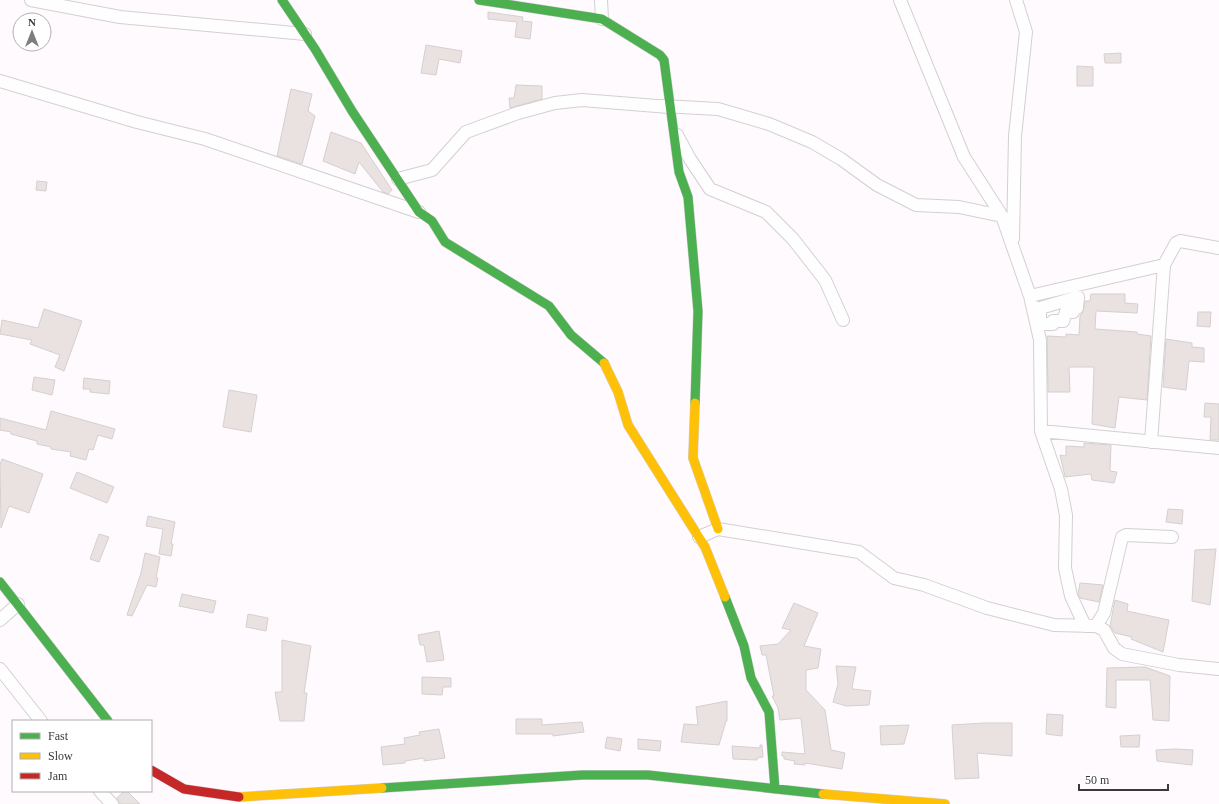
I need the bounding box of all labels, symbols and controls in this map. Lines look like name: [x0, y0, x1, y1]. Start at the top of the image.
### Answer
north arrow: [12, 12, 52, 52]
text: N: [28, 16, 36, 28]
legend: [12, 720, 152, 792]
text: Fast: [48, 729, 69, 743]
text: Slow: [48, 749, 73, 763]
scale bar: [1079, 766, 1168, 792]
text: Jam: [48, 769, 68, 783]
text: 50 m: [1085, 773, 1110, 787]

